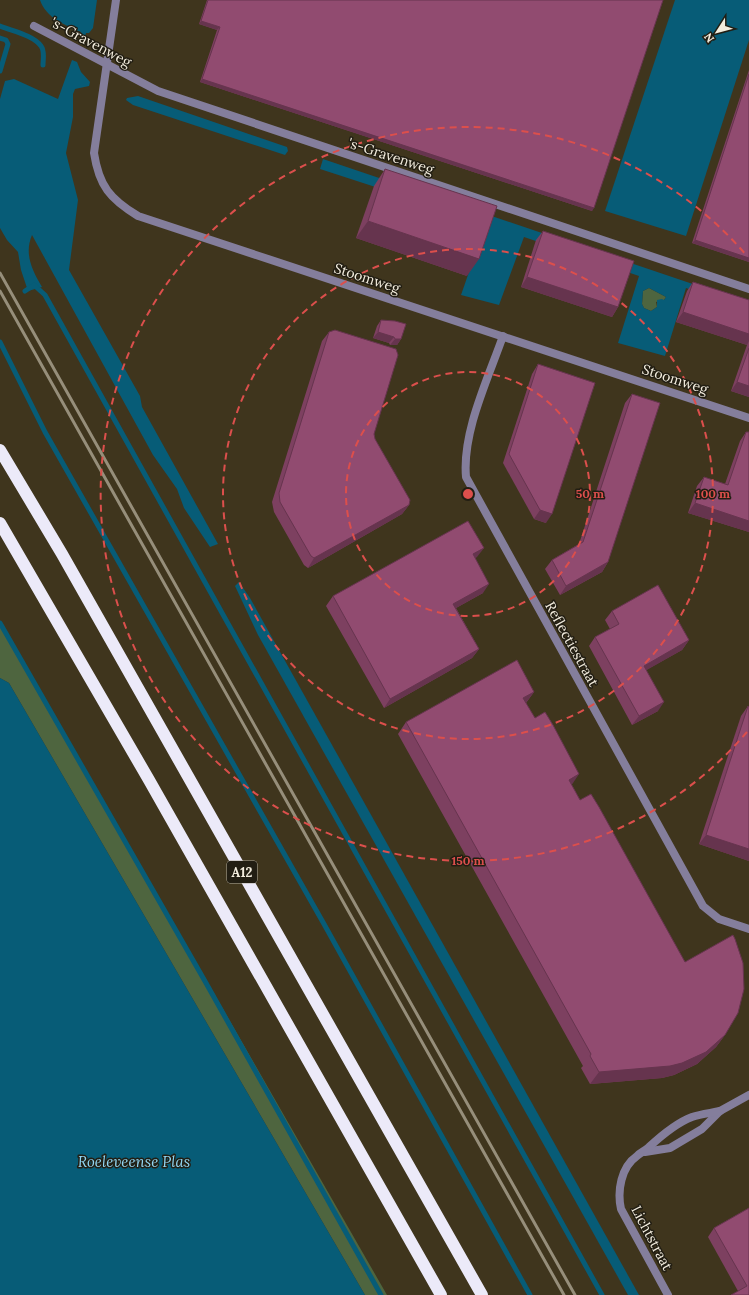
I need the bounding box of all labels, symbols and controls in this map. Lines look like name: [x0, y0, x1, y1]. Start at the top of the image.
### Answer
north arrow: [697, 12, 737, 52]
street label: 's-Gravenweg: [47, 13, 135, 71]
text: N: [700, 30, 717, 45]
street label: 's-Gravenweg: [346, 134, 436, 178]
street label: Stoomweg: [332, 259, 403, 297]
street label: Stoomweg: [640, 360, 711, 398]
text: 50 m: [576, 486, 604, 501]
text: 100 m: [696, 486, 730, 501]
centre of rings: [461, 487, 475, 501]
street label: Reflectiestraat: [541, 598, 603, 690]
text: 150 m: [451, 853, 485, 868]
road number: A12: [227, 861, 257, 883]
water label: Roeleveense Plas: [78, 1152, 190, 1171]
street label: Lichtstraat: [627, 1203, 677, 1274]

